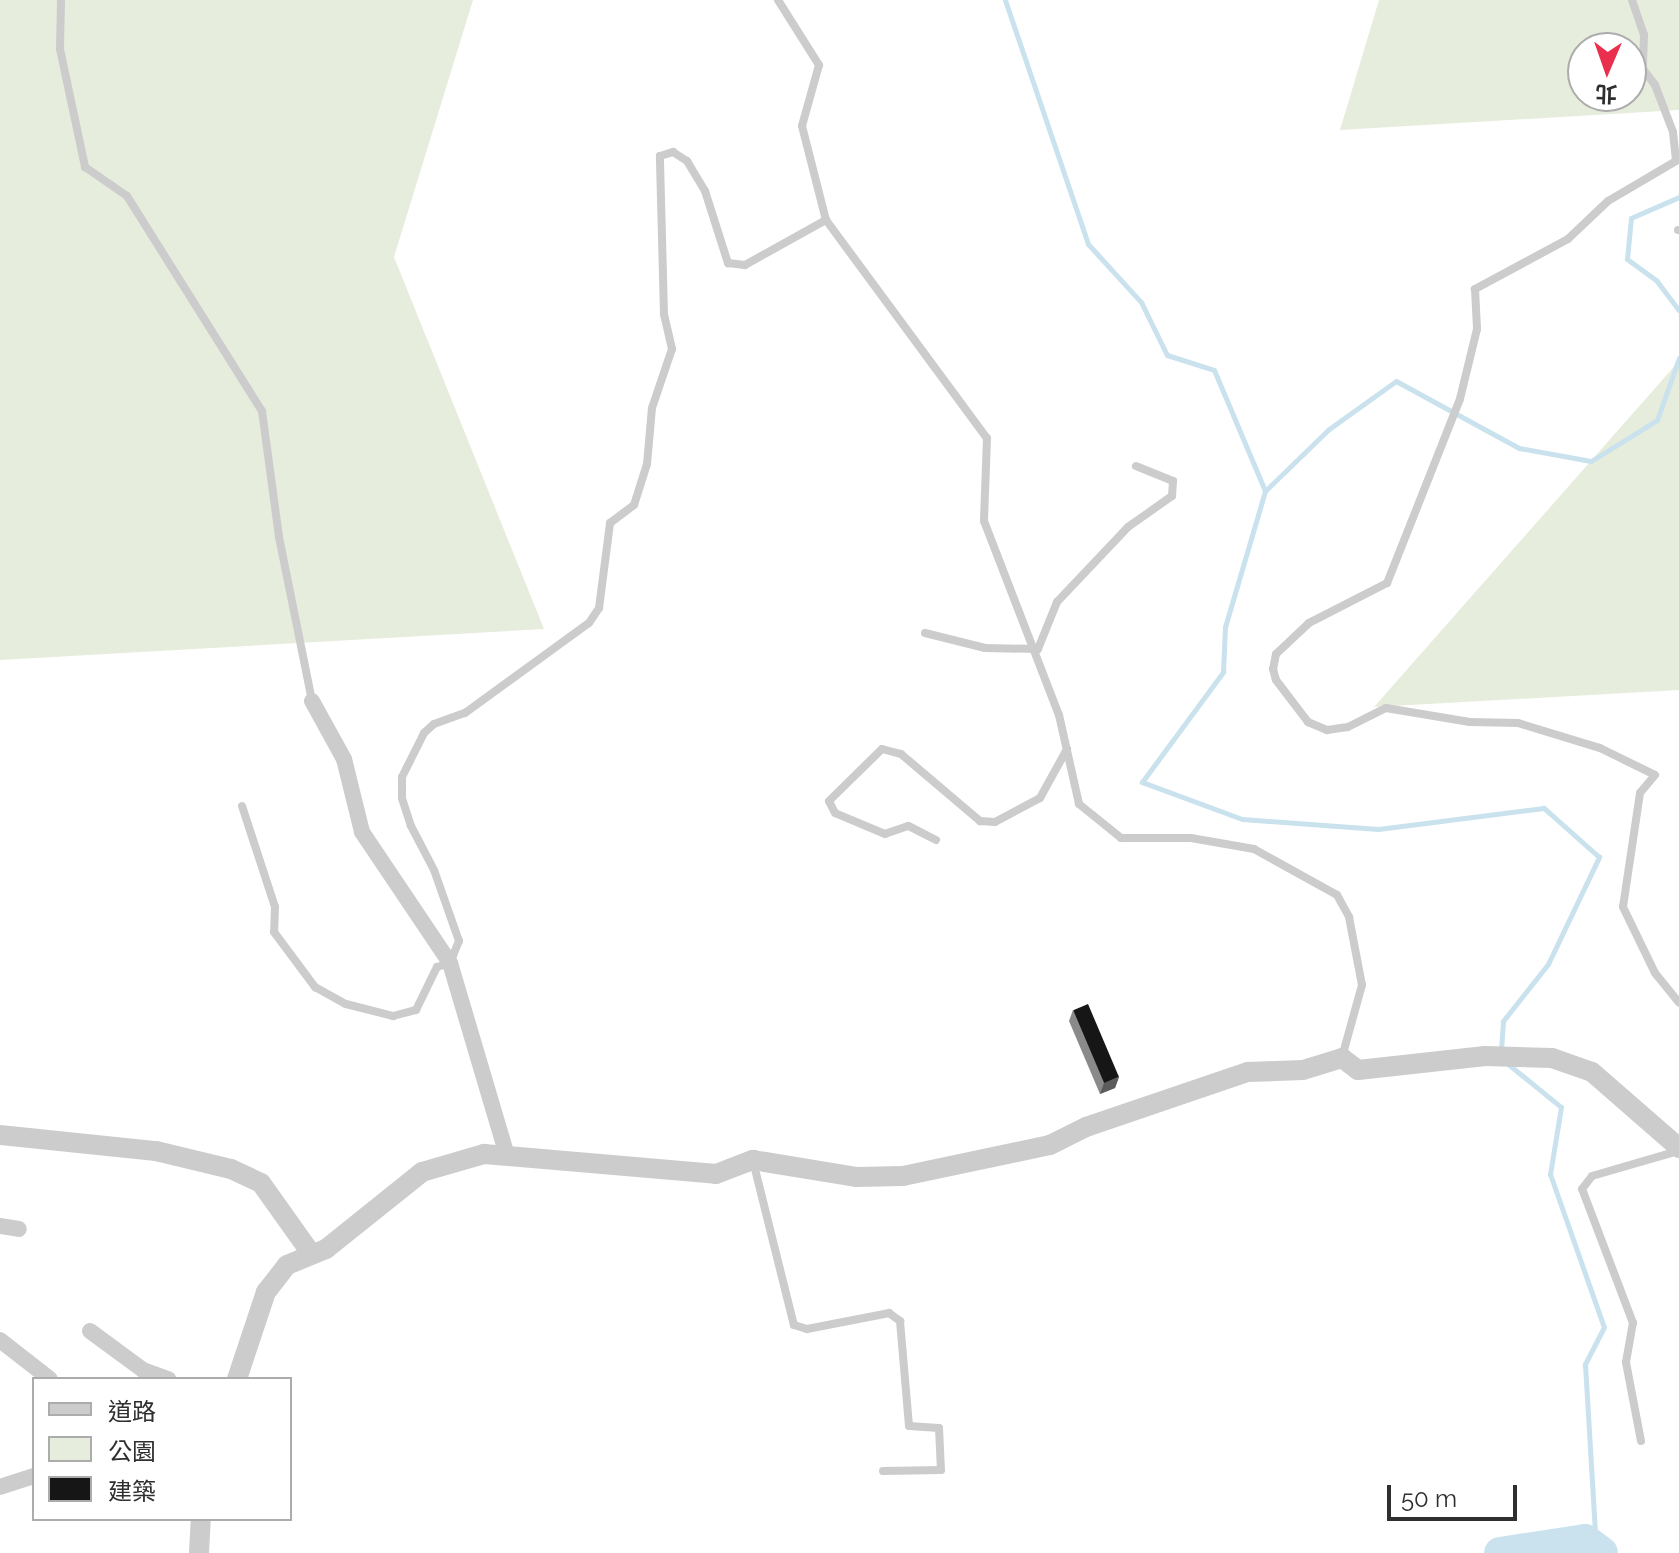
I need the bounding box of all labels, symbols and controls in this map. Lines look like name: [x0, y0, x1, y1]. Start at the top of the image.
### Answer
north arrow: [1567, 32, 1647, 112]
text: 北: [1595, 81, 1618, 107]
legend: [32, 1377, 292, 1521]
text: 道路: [108, 1397, 156, 1426]
text: 公園: [108, 1437, 156, 1466]
scale bar: [1391, 1469, 1521, 1519]
text: 建築: [108, 1477, 156, 1506]
text: 50 m: [1401, 1484, 1457, 1513]

